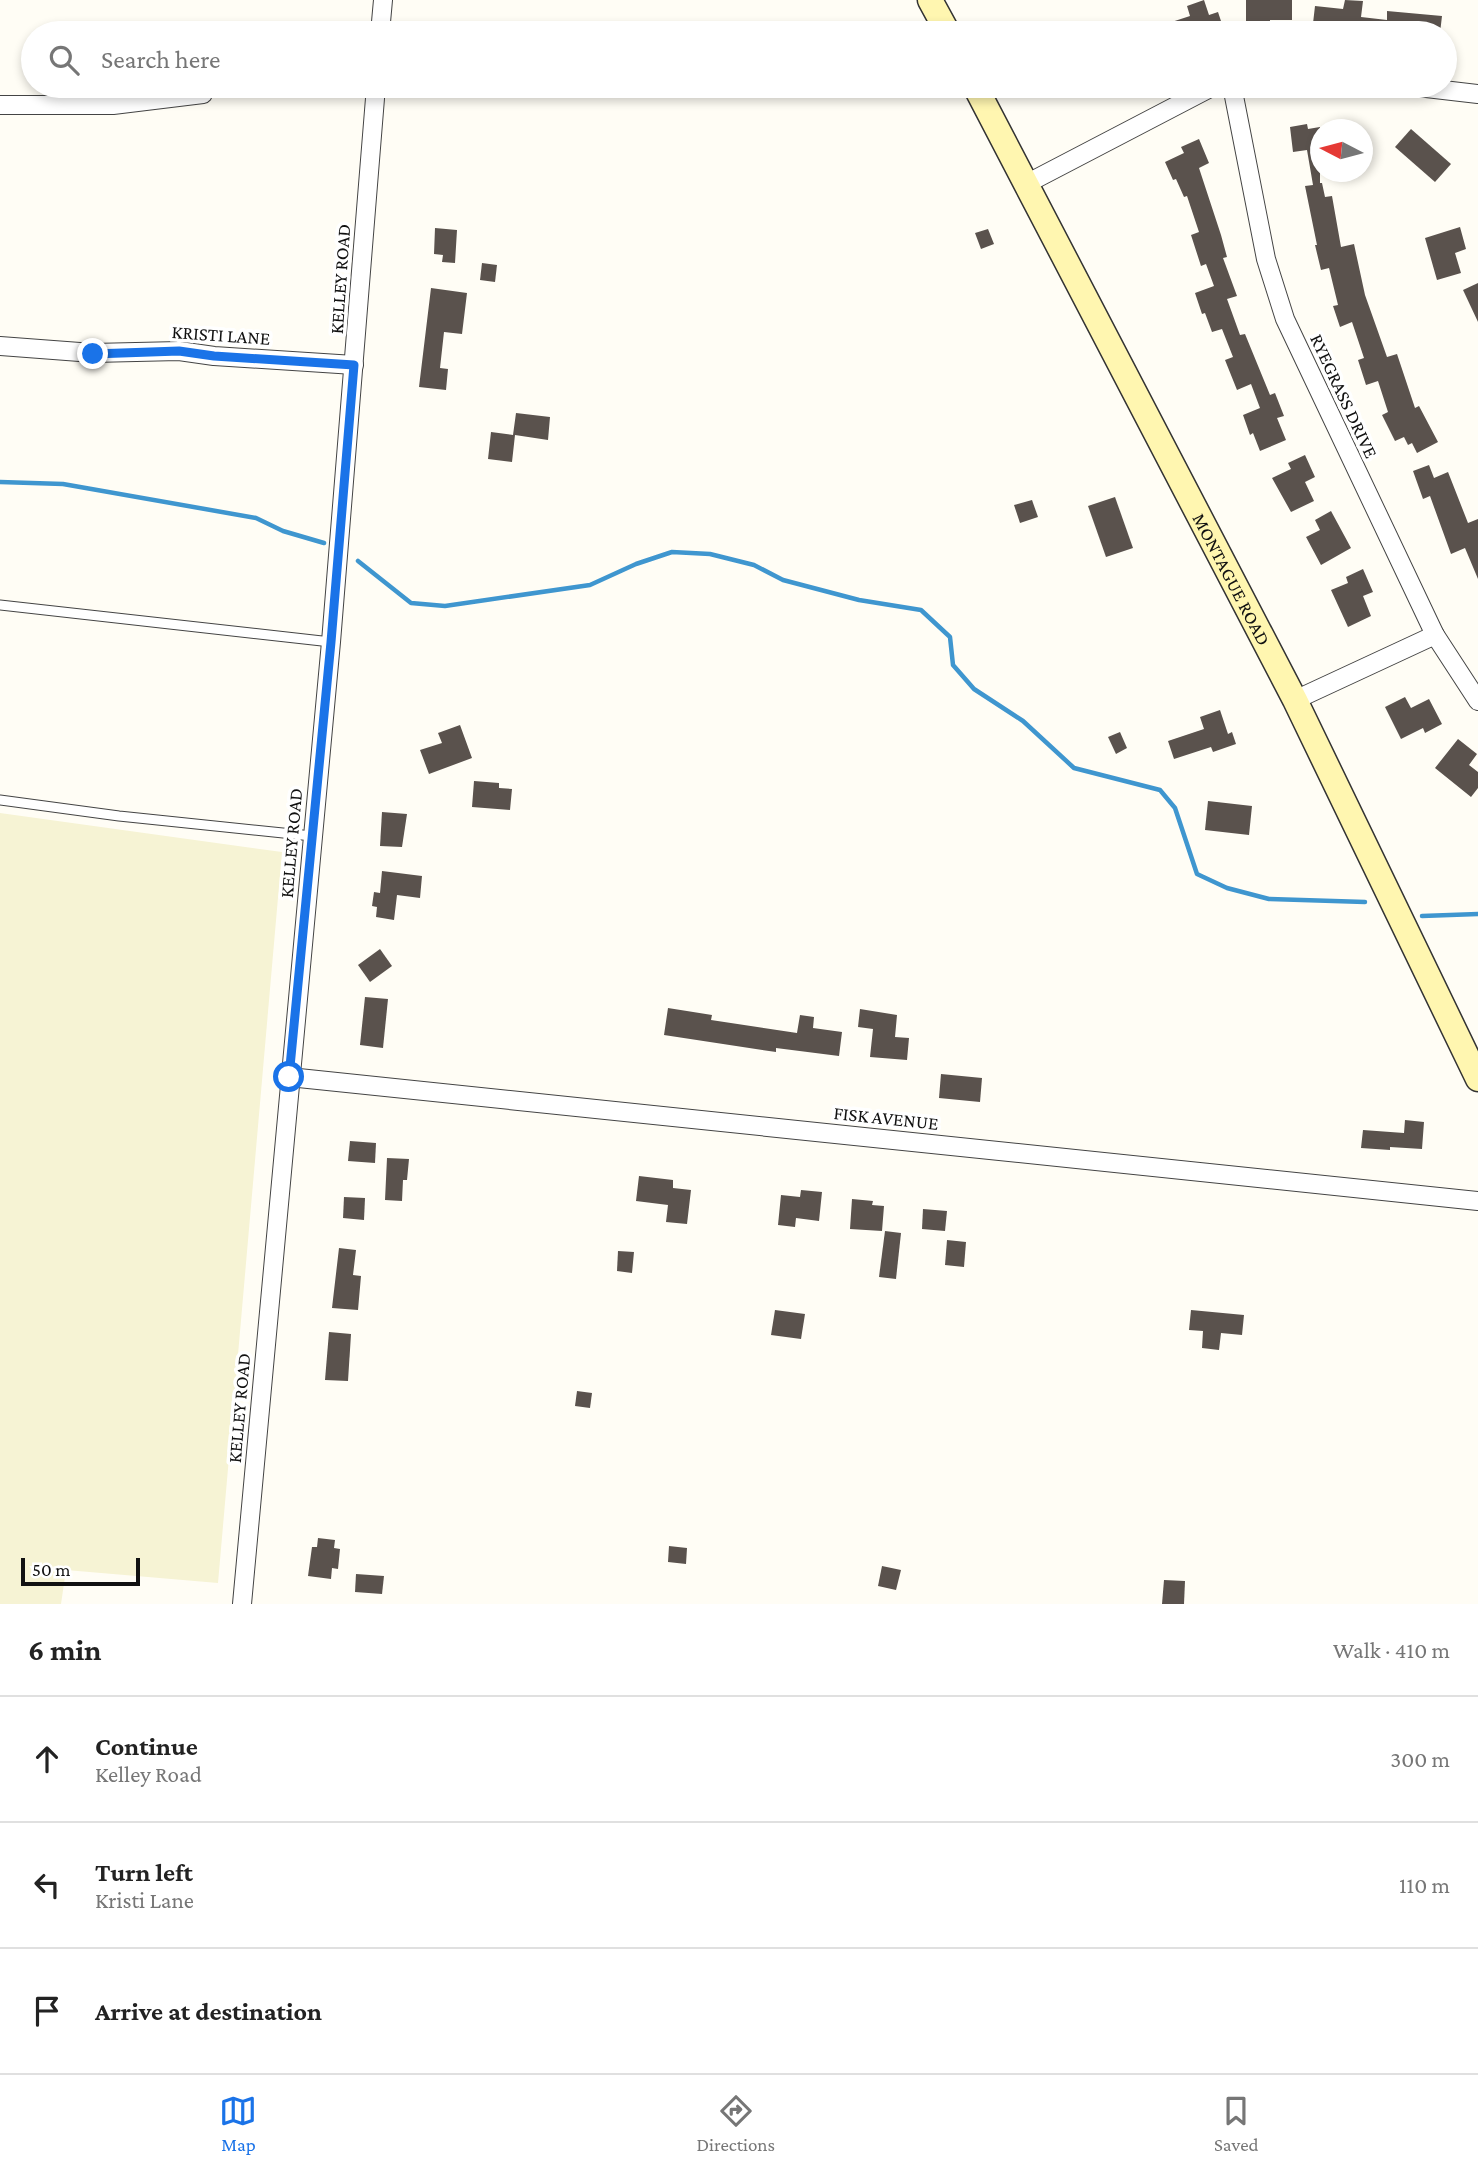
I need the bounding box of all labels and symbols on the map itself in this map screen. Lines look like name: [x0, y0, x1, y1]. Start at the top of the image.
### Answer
north arrow: [1310, 119, 1373, 182]
street label: KELLEY ROAD: [326, 223, 354, 335]
street label: KRISTI LANE: [171, 321, 271, 349]
street label: RYEGRASS DRIVE: [1306, 331, 1382, 461]
route end: [77, 338, 108, 369]
street label: MONTAGUE ROAD: [1189, 509, 1275, 649]
street label: KELLEY ROAD: [276, 787, 306, 899]
route start: [273, 1061, 304, 1092]
street label: FISK AVENUE: [833, 1102, 939, 1134]
street label: KELLEY ROAD: [224, 1352, 254, 1464]
scale bar: [21, 1555, 140, 1587]

